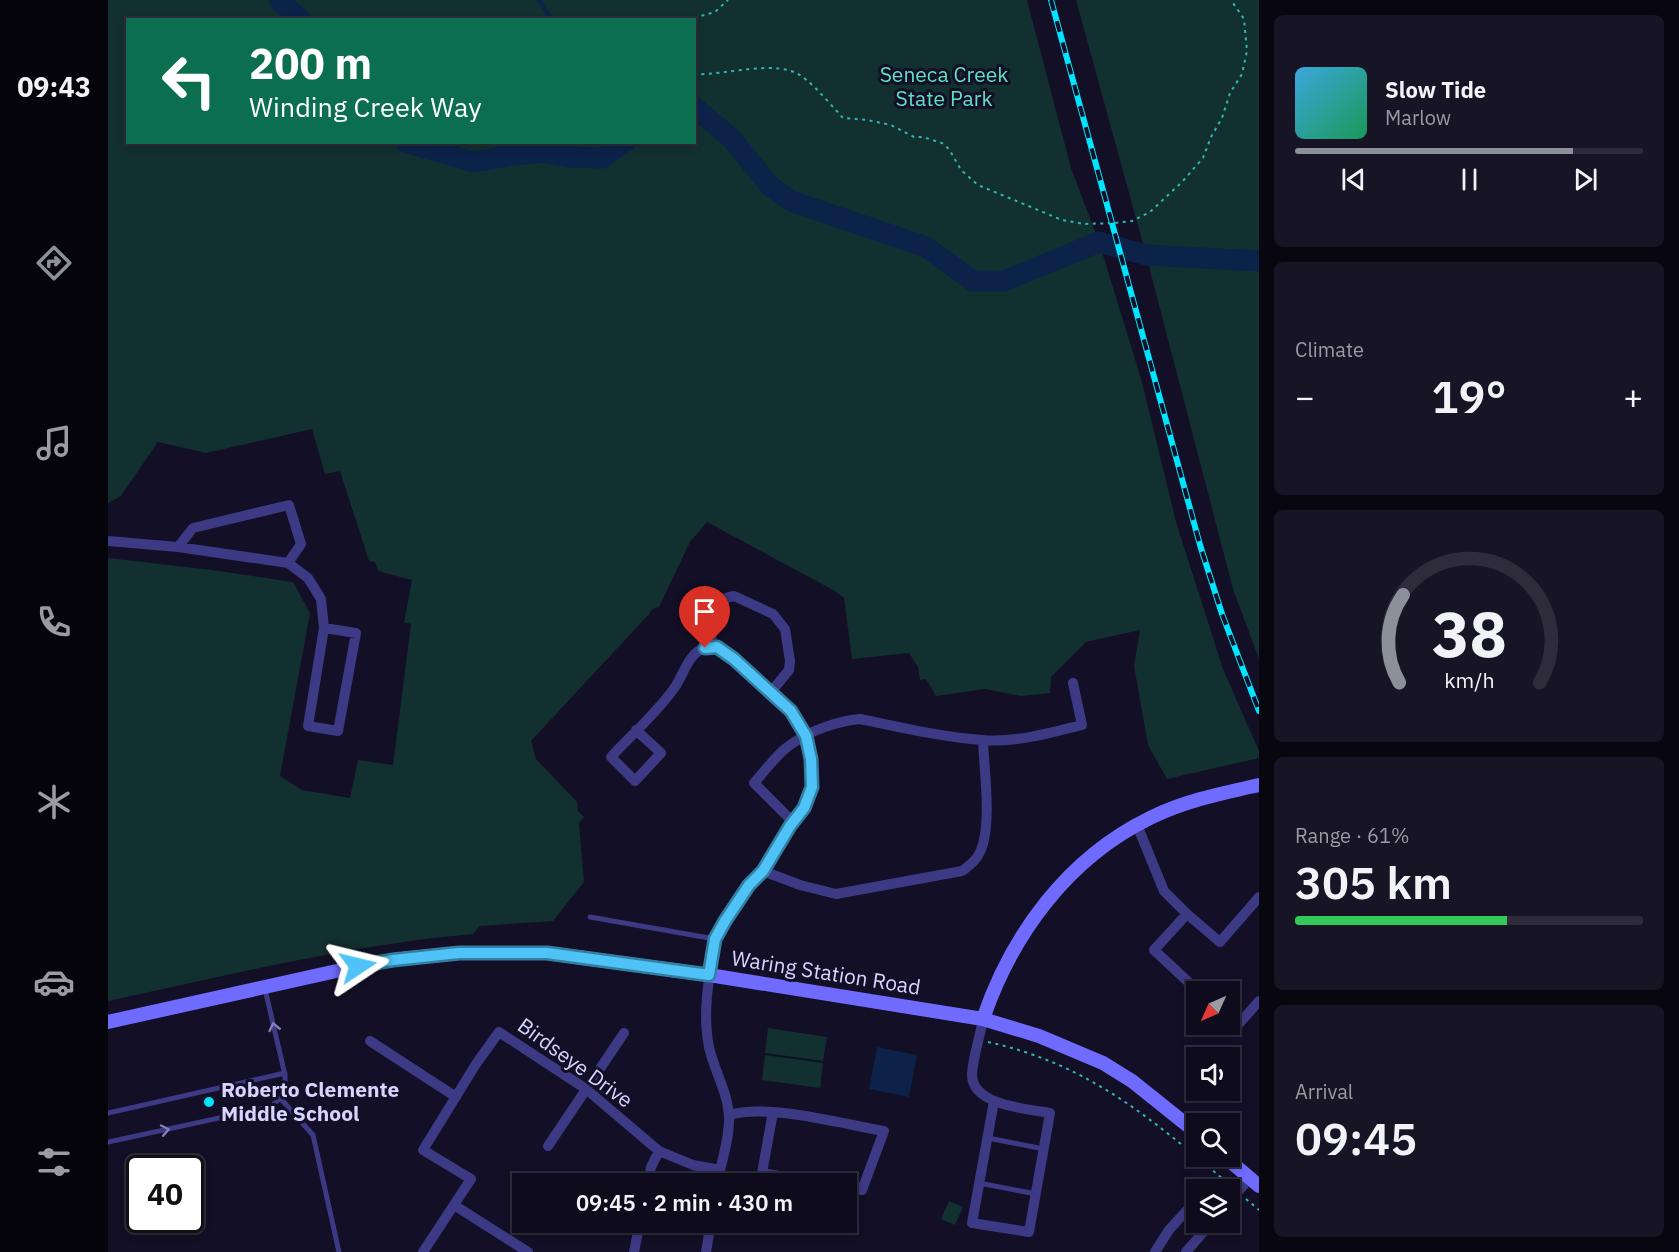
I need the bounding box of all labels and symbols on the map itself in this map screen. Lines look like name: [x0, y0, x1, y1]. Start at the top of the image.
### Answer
park label: Seneca Creek State Park: [880, 60, 1008, 112]
pin: [679, 586, 730, 648]
position arrow: [326, 934, 390, 998]
street label: Waring Station Road: [730, 943, 923, 1001]
north arrow: [1186, 981, 1240, 1035]
street label: Birdseye Drive: [512, 1011, 639, 1113]
one-way arrow: [268, 1022, 281, 1032]
place label: Roberto Clemente Middle School: [221, 1075, 399, 1127]
marker: Roberto Clemente Middle School: [202, 1095, 216, 1109]
one-way arrow: [160, 1124, 170, 1137]
speed limit sign: 40: [126, 1155, 204, 1233]

